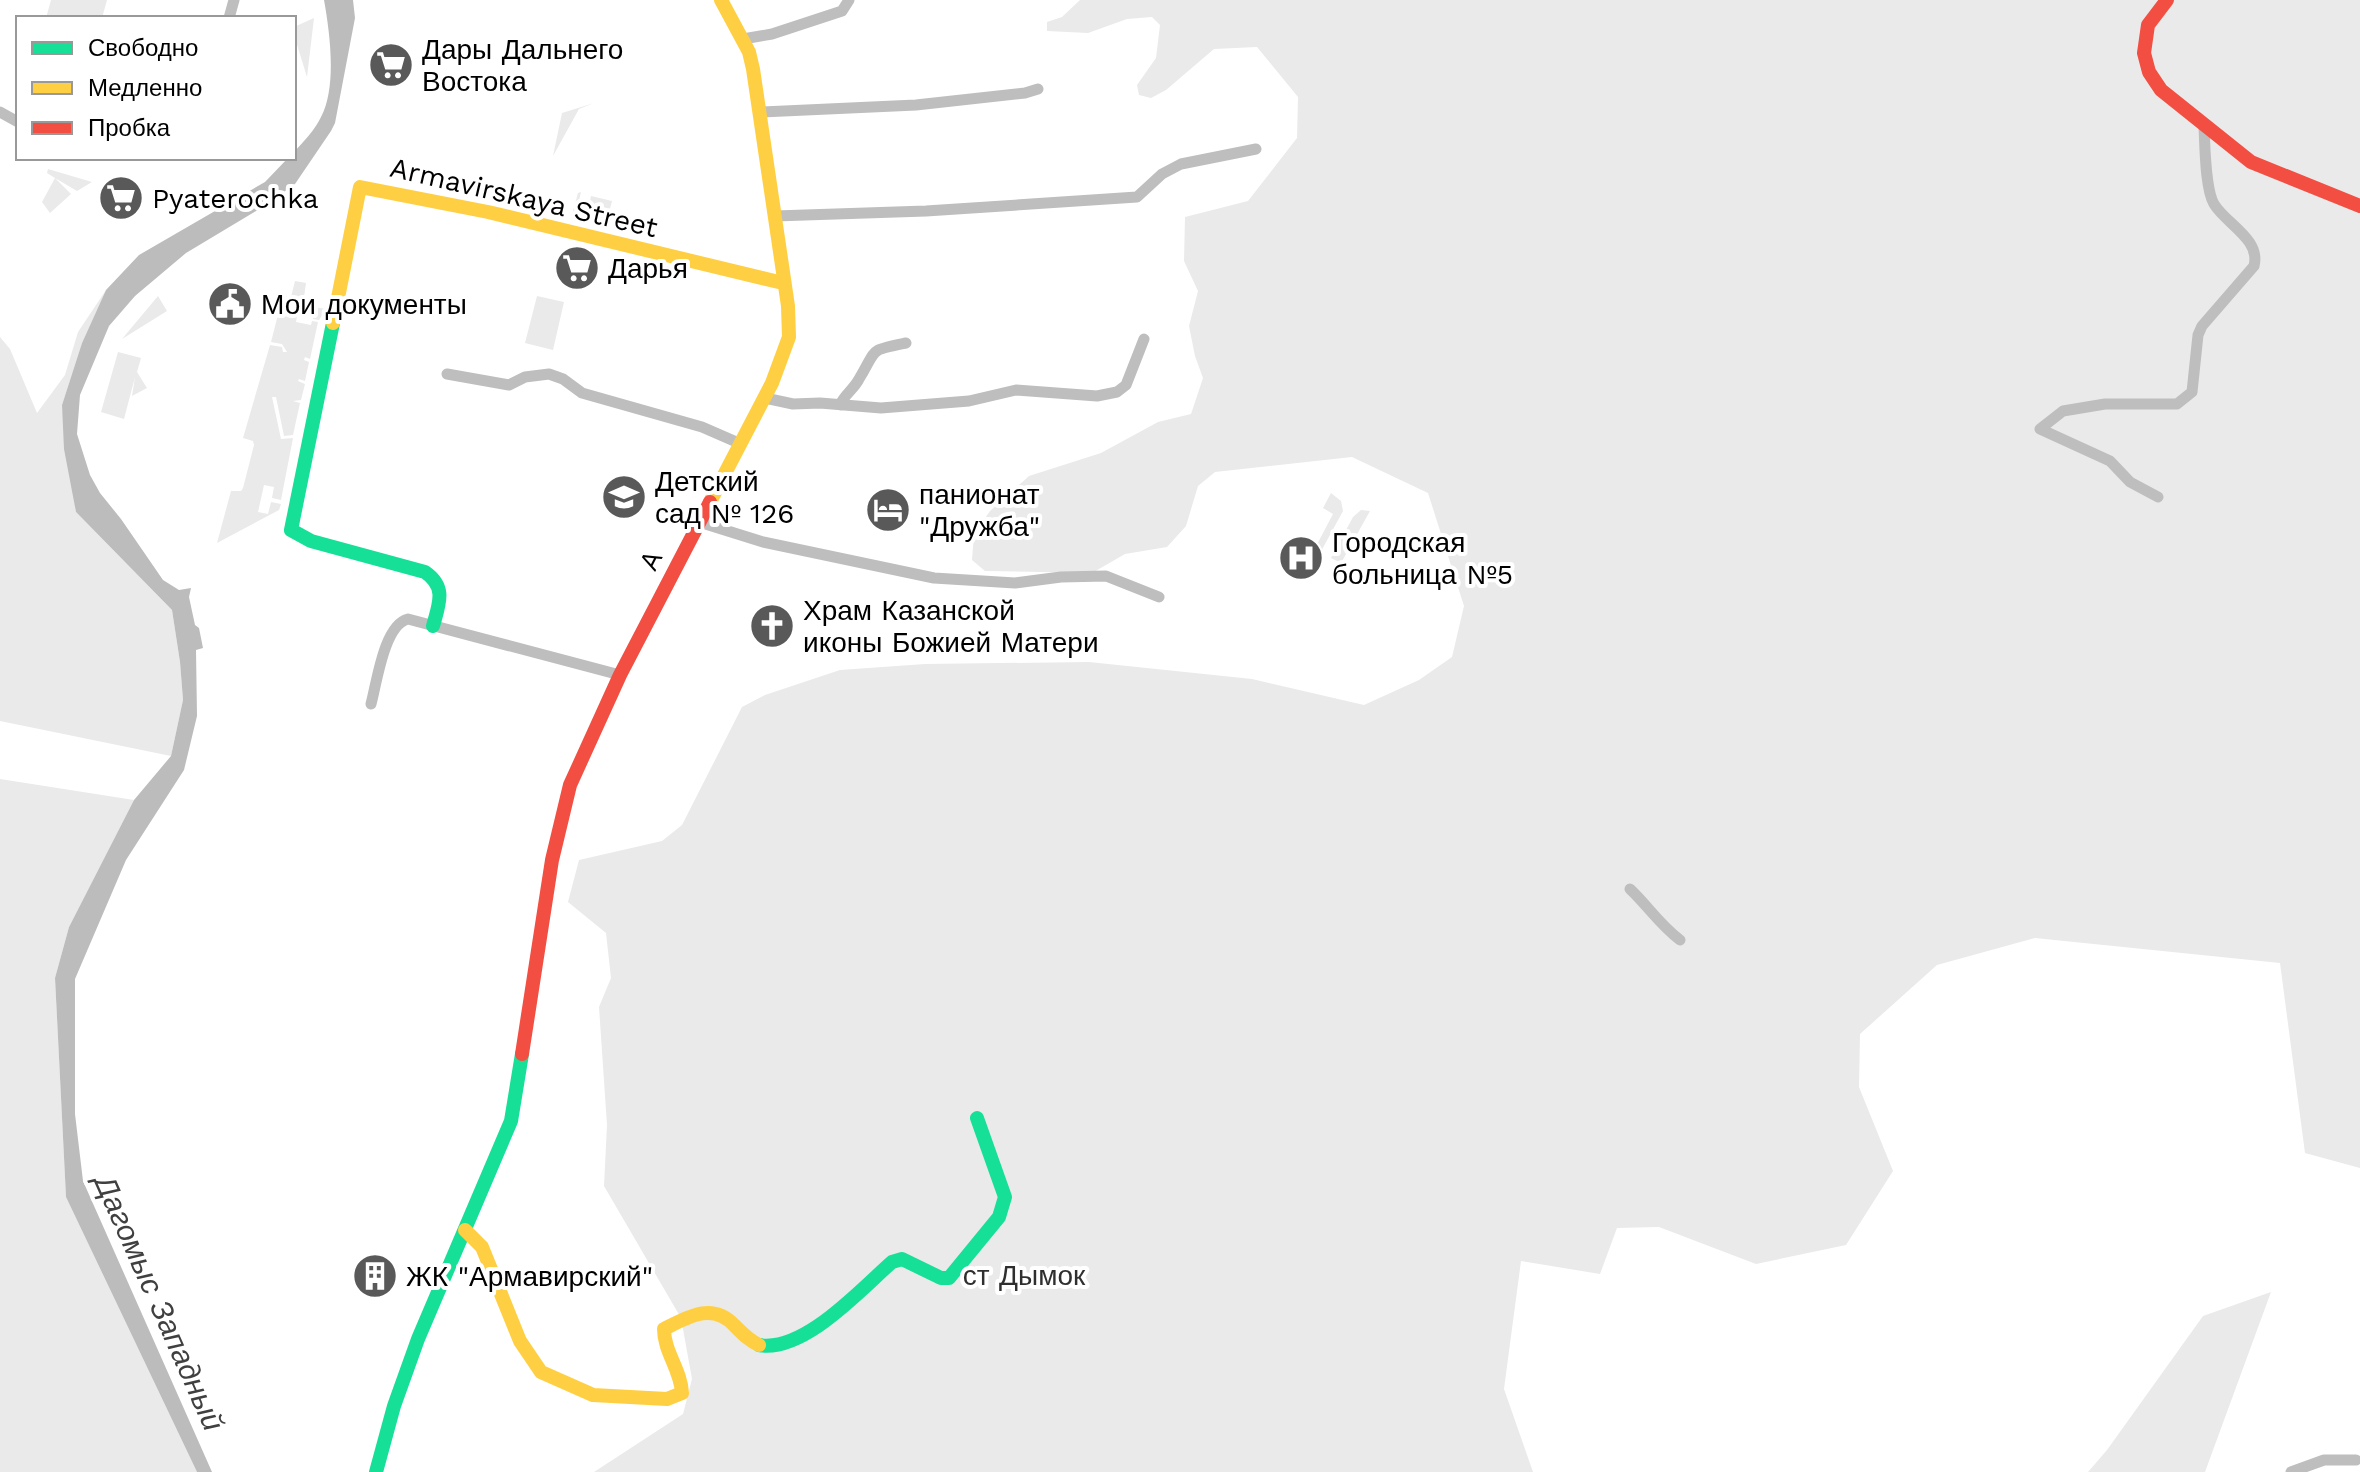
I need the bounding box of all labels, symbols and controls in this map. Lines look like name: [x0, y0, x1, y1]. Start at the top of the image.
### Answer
legend: [16, 16, 296, 160]
place label: Дары Дальнего Востока: [422, 33, 623, 98]
text: Свободно: [88, 34, 198, 62]
supermarket icon: Дары Дальнего Востока: [367, 41, 415, 89]
text: Медленно: [88, 74, 202, 102]
text: Пробка: [88, 114, 171, 142]
street label: Armavirskaya Street: [387, 151, 661, 244]
supermarket icon: Pyaterochka: [97, 174, 145, 222]
place label: Pyaterochka: [152, 182, 319, 215]
supermarket icon: Дарья: [553, 244, 601, 292]
place label: Дарья: [608, 252, 688, 285]
public building icon: Мои документы: [206, 280, 254, 328]
place label: Мои документы: [261, 288, 467, 321]
place label: Детский сад № 126: [655, 465, 794, 530]
school or university icon: Детский сад № 126: [600, 473, 648, 521]
place label: панионат "Дружба": [919, 478, 1040, 543]
hotel icon: панионат "Дружба": [864, 486, 912, 534]
place label: Городская больница №5: [1332, 526, 1513, 591]
hospital icon: Городская больница №5: [1277, 534, 1325, 582]
street label: A: [632, 545, 669, 576]
place label: Храм Казанской иконы Божией Матери: [803, 594, 1099, 659]
church icon: Храм Казанской иконы Божией Матери: [748, 602, 796, 650]
water label: Дагомыс Западный: [86, 1167, 232, 1436]
building icon: ЖК "Армавирский": [351, 1252, 399, 1300]
park label: ст Дымок: [963, 1259, 1086, 1292]
place label: ЖК "Армавирский": [406, 1260, 653, 1293]

